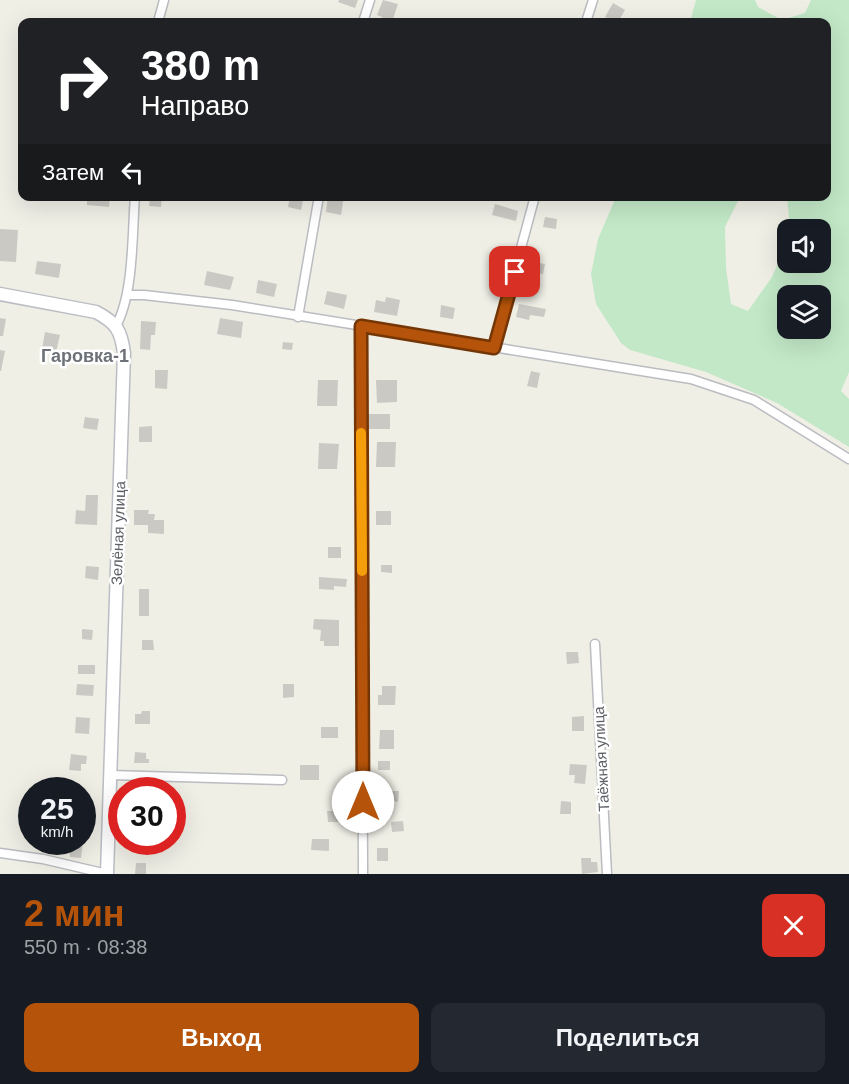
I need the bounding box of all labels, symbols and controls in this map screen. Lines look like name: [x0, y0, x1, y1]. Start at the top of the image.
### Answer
icon: right: [42, 42, 120, 120]
text: 380 m: [141, 42, 260, 89]
text: Направо: [141, 91, 249, 121]
icon: left: [116, 156, 149, 189]
text: Затем: [42, 160, 104, 185]
map controls: [777, 219, 831, 339]
button: sound: [777, 219, 831, 273]
pin: [489, 246, 540, 297]
icon: arrive: [498, 255, 531, 288]
button: layers: [777, 285, 831, 339]
district label: Гаровка-1: [41, 346, 129, 366]
street label: Зелёная улица: [108, 480, 128, 585]
street label: Таёжная улица: [590, 705, 612, 812]
position arrow: [331, 770, 395, 834]
speed limit sign: 30: [108, 777, 186, 855]
text: 25: [40, 792, 74, 825]
text: km/h: [41, 823, 73, 840]
text: 2 мин: [24, 893, 125, 934]
button: close: [762, 894, 825, 957]
text: 550 m · 08:38: [24, 936, 147, 958]
button: Выход: [24, 1003, 419, 1072]
button: Поделиться: [431, 1003, 825, 1072]

